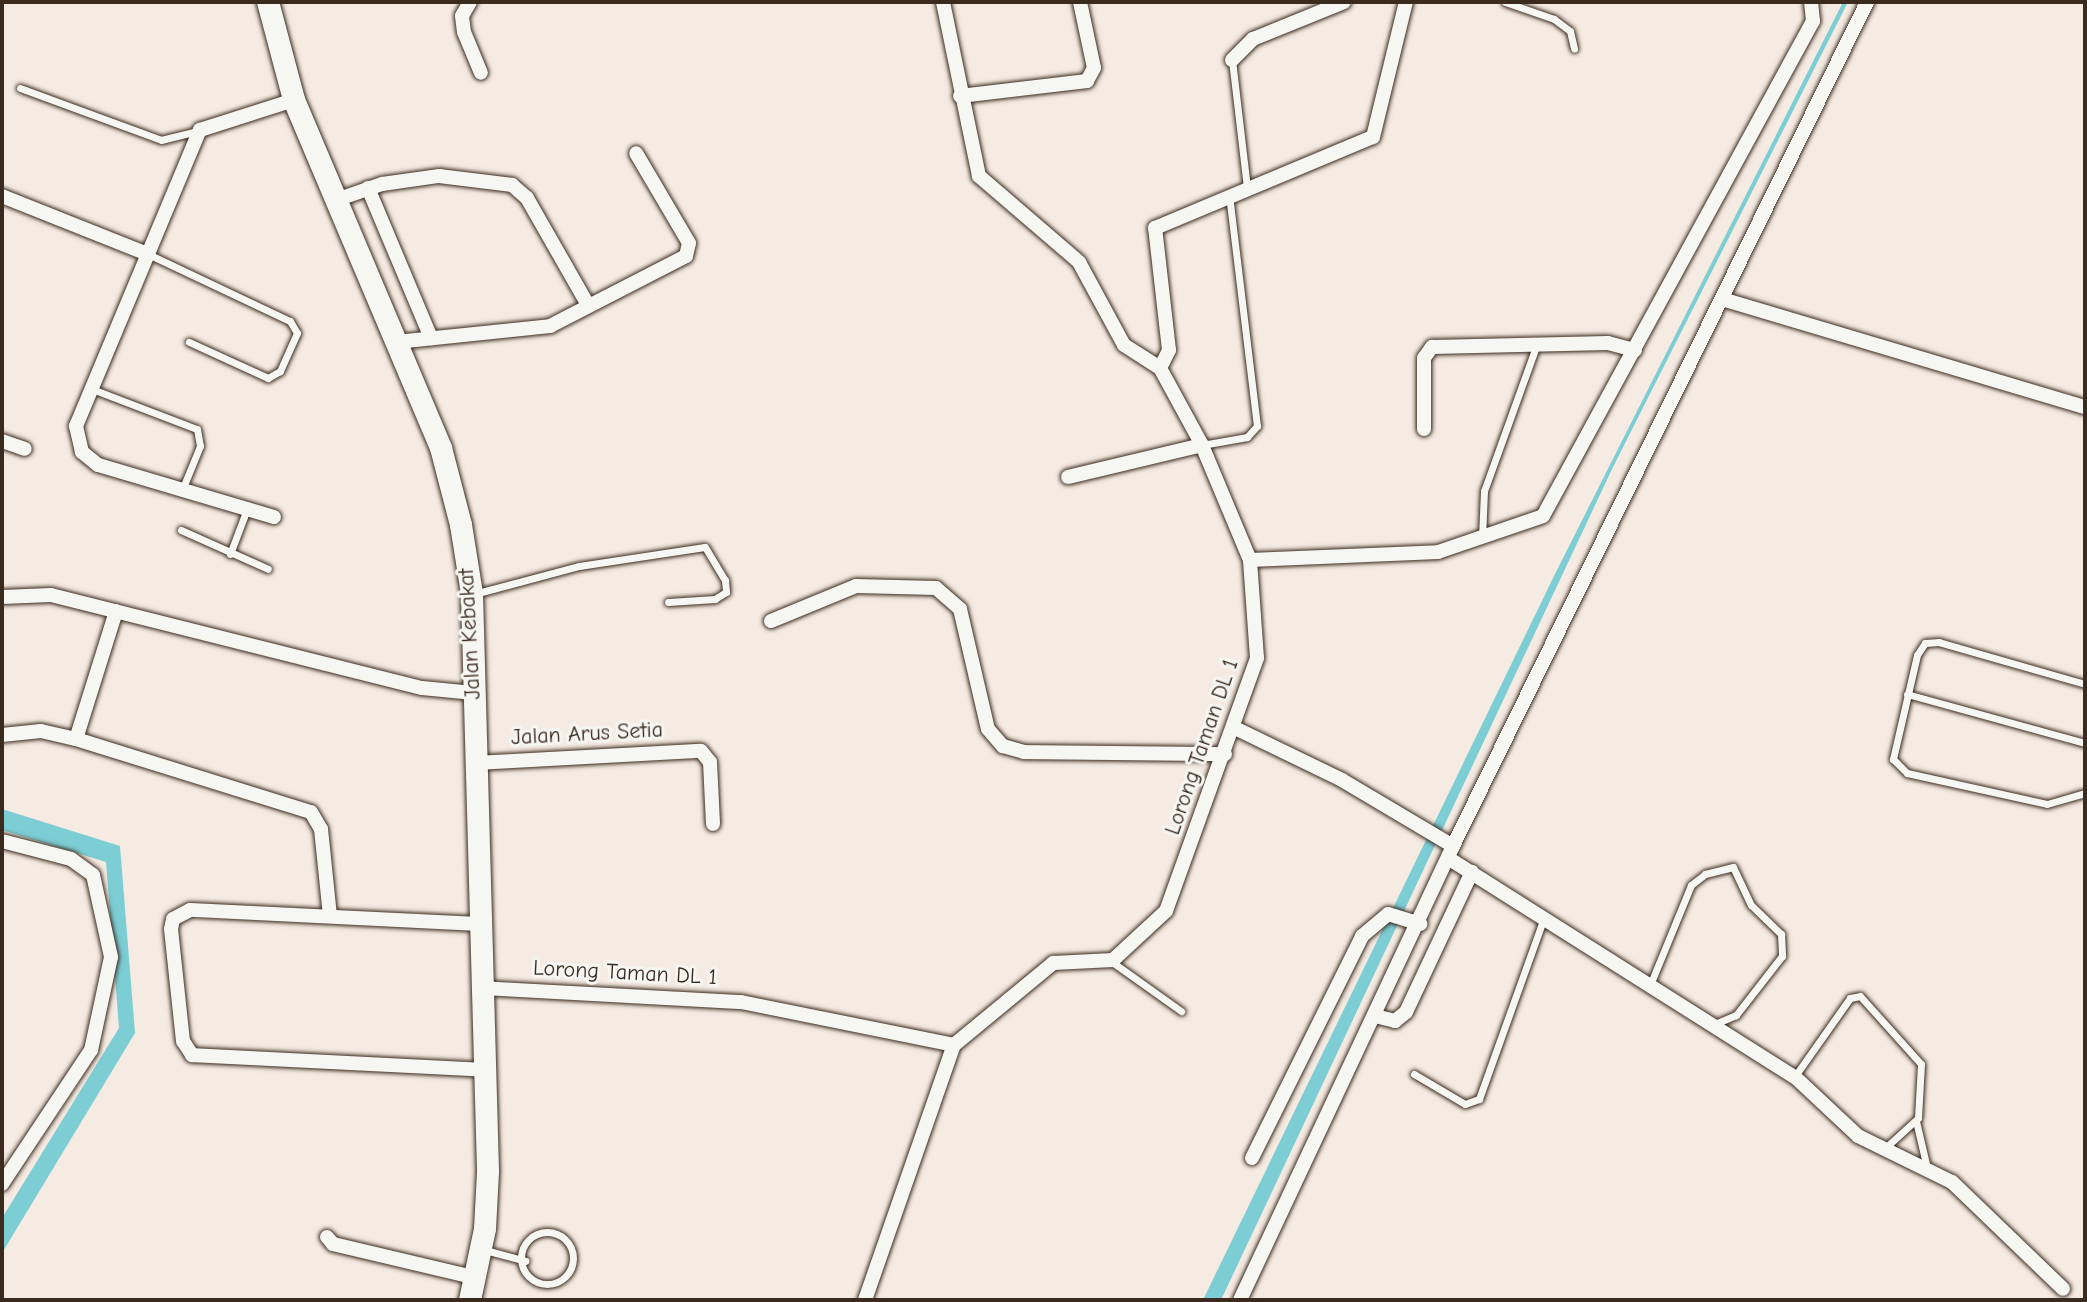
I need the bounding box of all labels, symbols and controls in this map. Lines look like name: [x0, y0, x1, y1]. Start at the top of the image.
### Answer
street label: Jalan Kebakat: [453, 568, 487, 700]
street label: Lorong Taman DL 1: [1160, 656, 1244, 838]
street label: Jalan Arus Setia: [510, 717, 664, 751]
street label: Lorong Taman DL 1: [532, 955, 718, 991]

